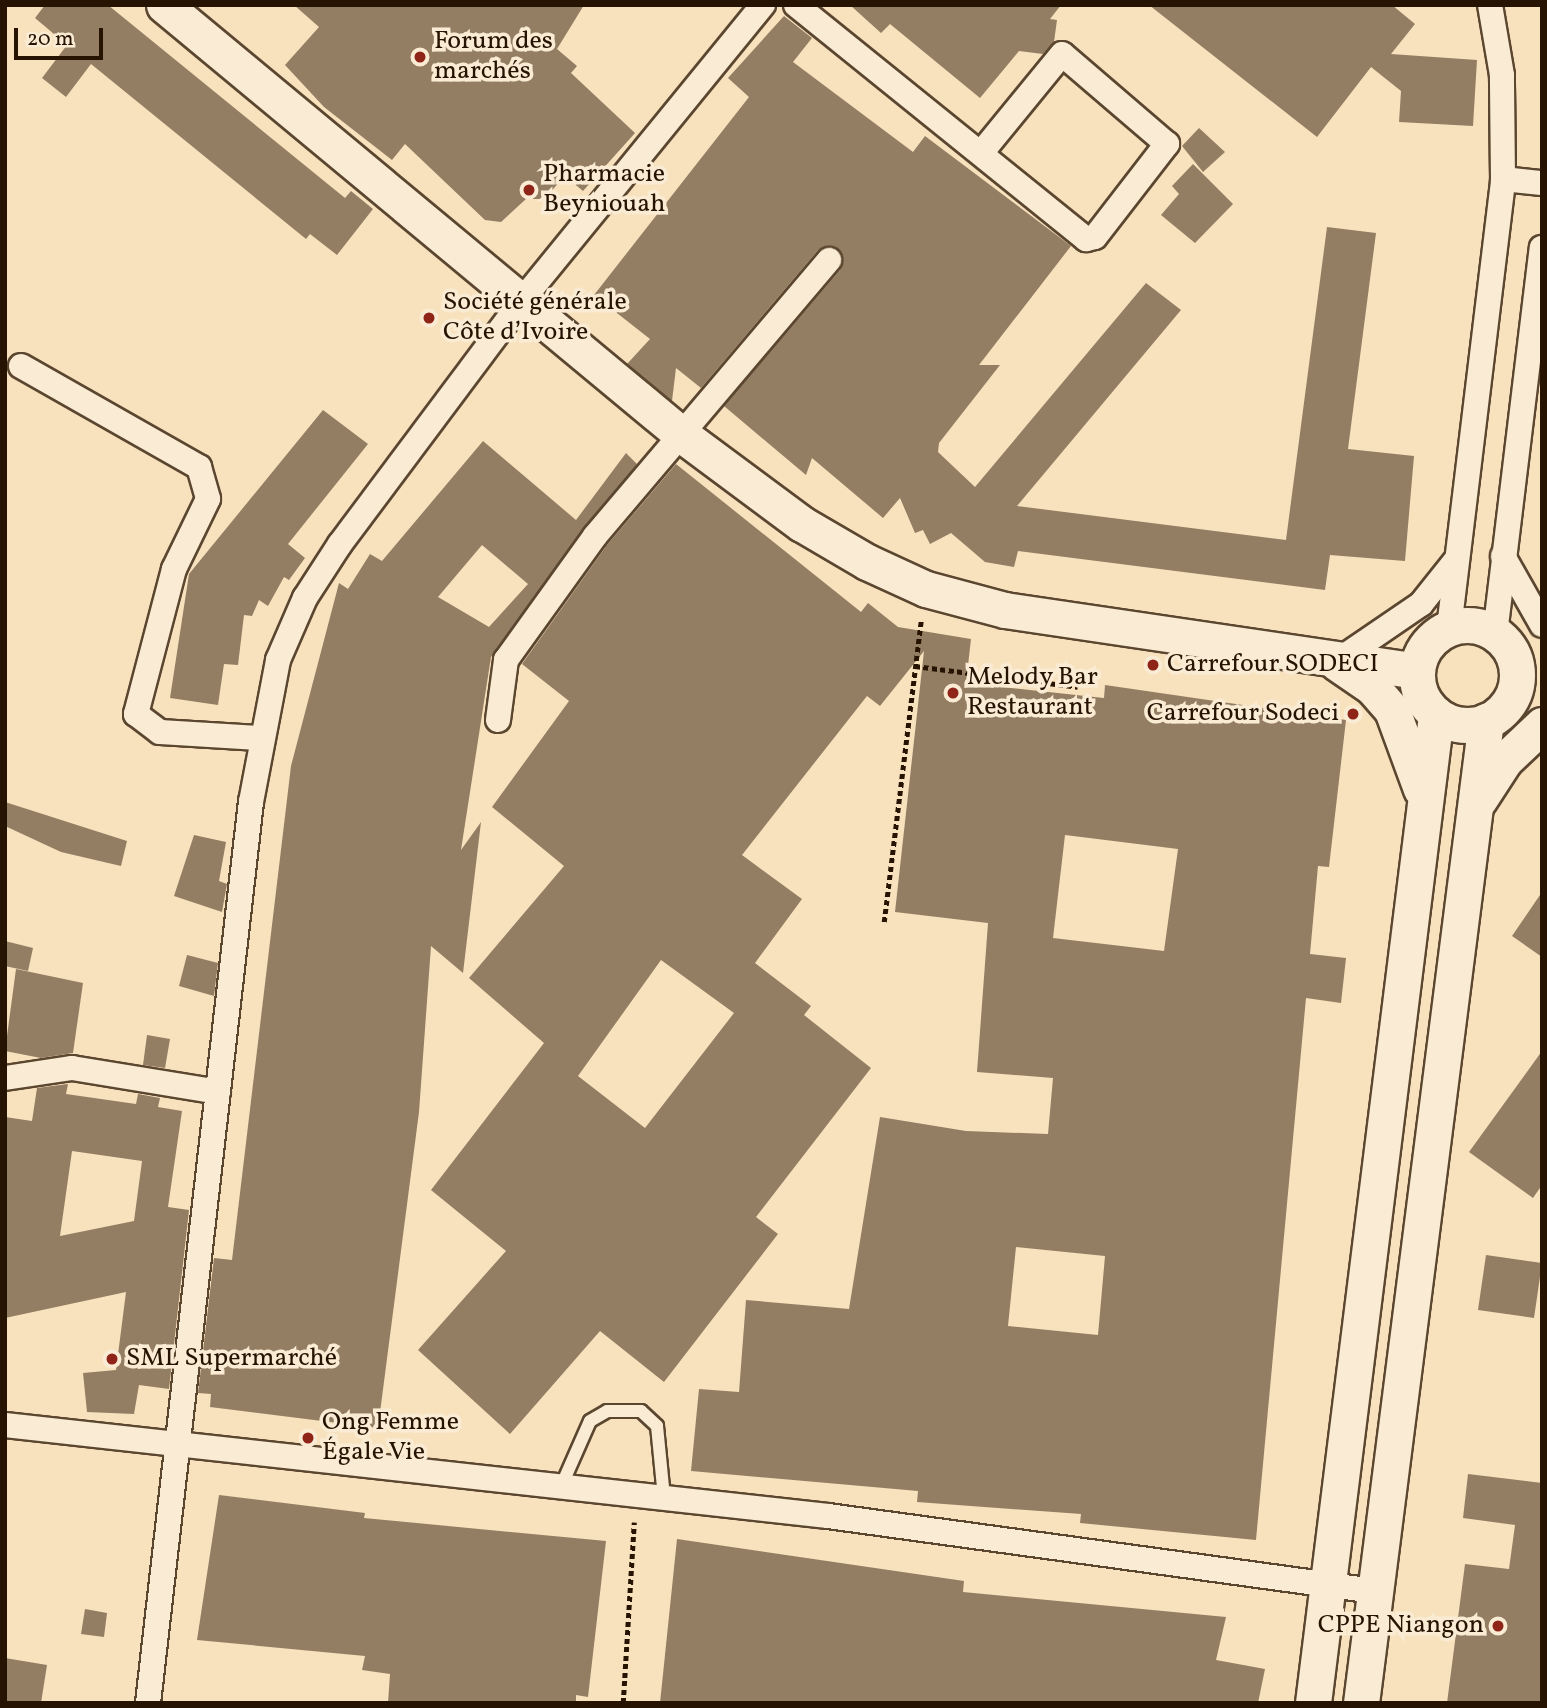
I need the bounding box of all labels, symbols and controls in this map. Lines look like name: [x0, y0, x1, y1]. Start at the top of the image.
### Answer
scale bar: [18, 14, 107, 58]
text: 20 m: [27, 25, 73, 54]
place label: Forum des marchés: [434, 26, 553, 88]
marker: Forum des marchés: [412, 49, 428, 65]
place label: Pharmacie Beyniouah: [543, 159, 666, 220]
marker: Pharmacie Beyniouah: [521, 182, 537, 198]
place label: Société générale Côte d’Ivoire: [443, 287, 627, 348]
marker: Société générale Côte d’Ivoire: [421, 310, 437, 326]
place label: Carrefour SODECI: [1167, 649, 1379, 681]
marker: Carrefour SODECI: [1145, 657, 1161, 673]
place label: Melody Bar Restaurant: [967, 662, 1099, 724]
marker: Melody Bar Restaurant: [945, 685, 961, 701]
place label: Carrefour Sodeci: [1147, 698, 1339, 730]
marker: Carrefour Sodeci: [1345, 706, 1361, 722]
place label: SML Supermarché: [126, 1343, 337, 1375]
marker: SML Supermarché: [104, 1351, 120, 1367]
place label: Ong Femme Égale Vie: [322, 1407, 459, 1468]
marker: Ong Femme Égale Vie: [300, 1430, 316, 1446]
place label: CPPE Niangon: [1318, 1610, 1484, 1642]
marker: CPPE Niangon: [1490, 1618, 1506, 1634]

